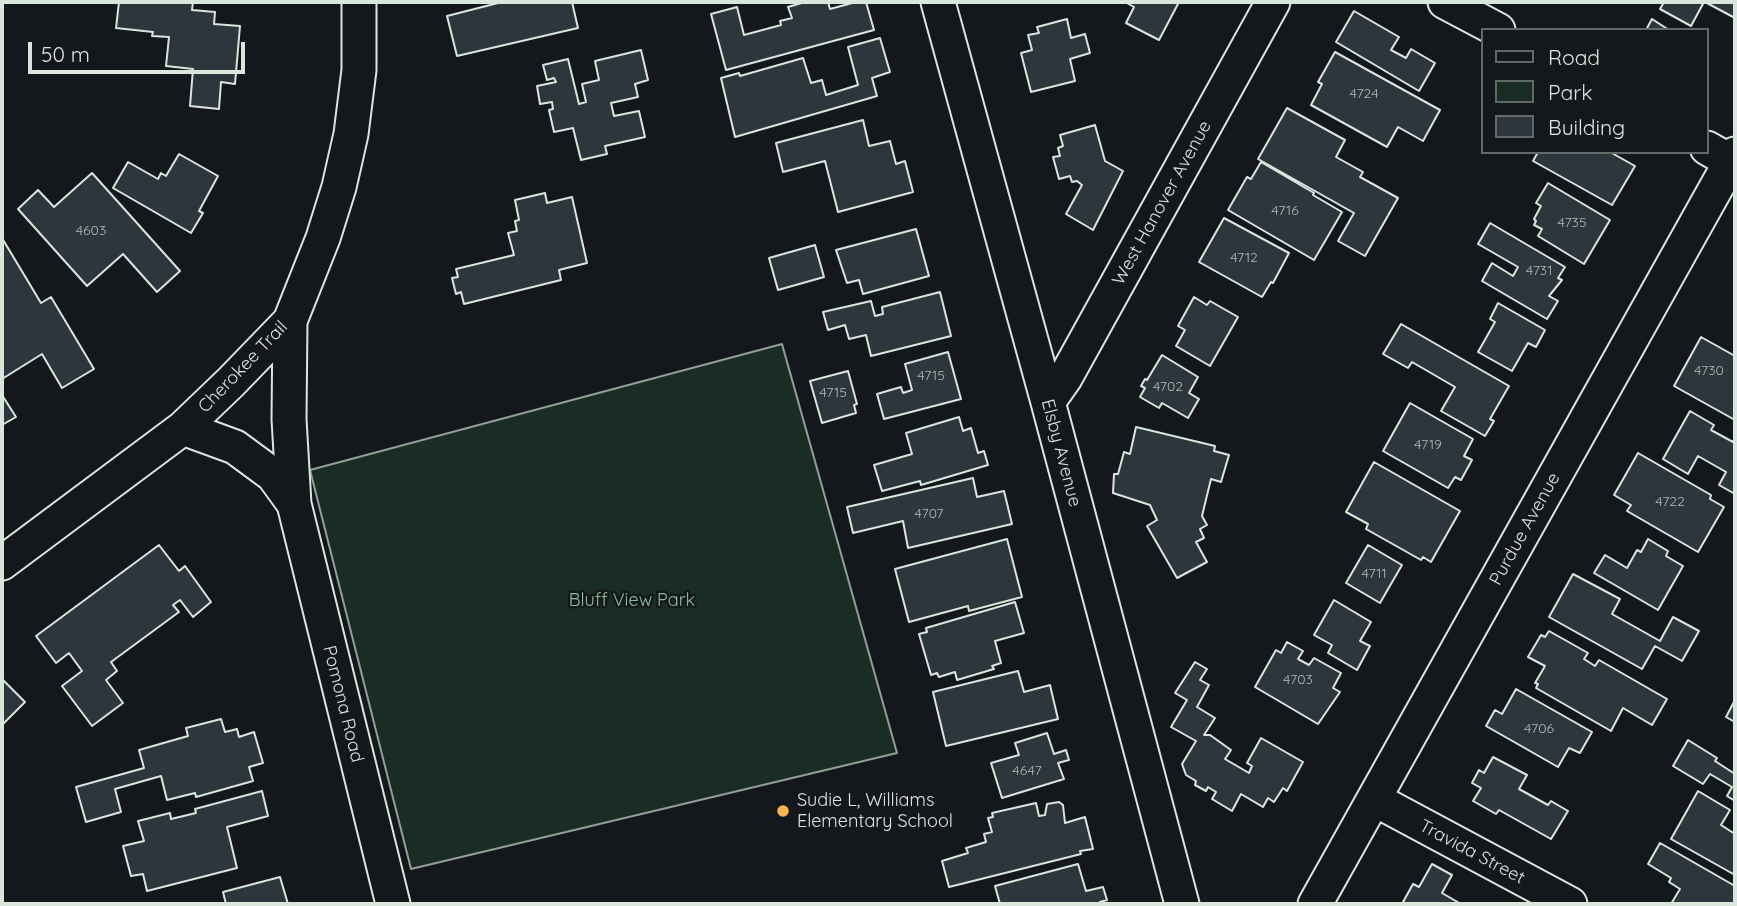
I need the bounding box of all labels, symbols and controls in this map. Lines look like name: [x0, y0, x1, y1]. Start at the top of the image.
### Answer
scale bar: [32, 28, 248, 72]
legend: [1482, 28, 1709, 154]
text: 50 m: [41, 41, 90, 67]
text: Road: [1548, 44, 1600, 70]
text: Park: [1548, 79, 1592, 105]
house number: 4724: [1349, 86, 1379, 102]
text: Building: [1548, 114, 1625, 140]
street label: West Hanover Avenue: [1108, 117, 1216, 289]
house number: 4716: [1271, 203, 1299, 219]
house number: 4735: [1557, 215, 1587, 231]
house number: 4603: [76, 223, 106, 239]
house number: 4712: [1230, 250, 1258, 266]
house number: 4731: [1526, 263, 1552, 279]
street label: Cherokee Trail: [194, 317, 292, 417]
house number: 4730: [1694, 363, 1724, 379]
house number: 4715: [917, 368, 945, 384]
house number: 4702: [1153, 379, 1183, 395]
house number: 4715: [819, 385, 847, 401]
street label: Elsby Avenue: [1036, 397, 1086, 509]
house number: 4719: [1414, 437, 1442, 453]
street label: Purdue Avenue: [1485, 469, 1565, 589]
house number: 4722: [1655, 494, 1685, 510]
house number: 4707: [915, 506, 943, 522]
house number: 4711: [1361, 566, 1387, 582]
park label: Bluff View Park: [569, 590, 695, 612]
street label: Pomona Road: [318, 643, 368, 765]
house number: 4703: [1283, 672, 1313, 688]
house number: 4706: [1524, 721, 1554, 737]
house number: 4647: [1012, 763, 1042, 779]
place label: Sudie L, Williams Elementary School: [797, 790, 953, 832]
marker: Sudie L, Williams Elementary School: [775, 803, 791, 819]
street label: Travida Street: [1415, 815, 1529, 889]

